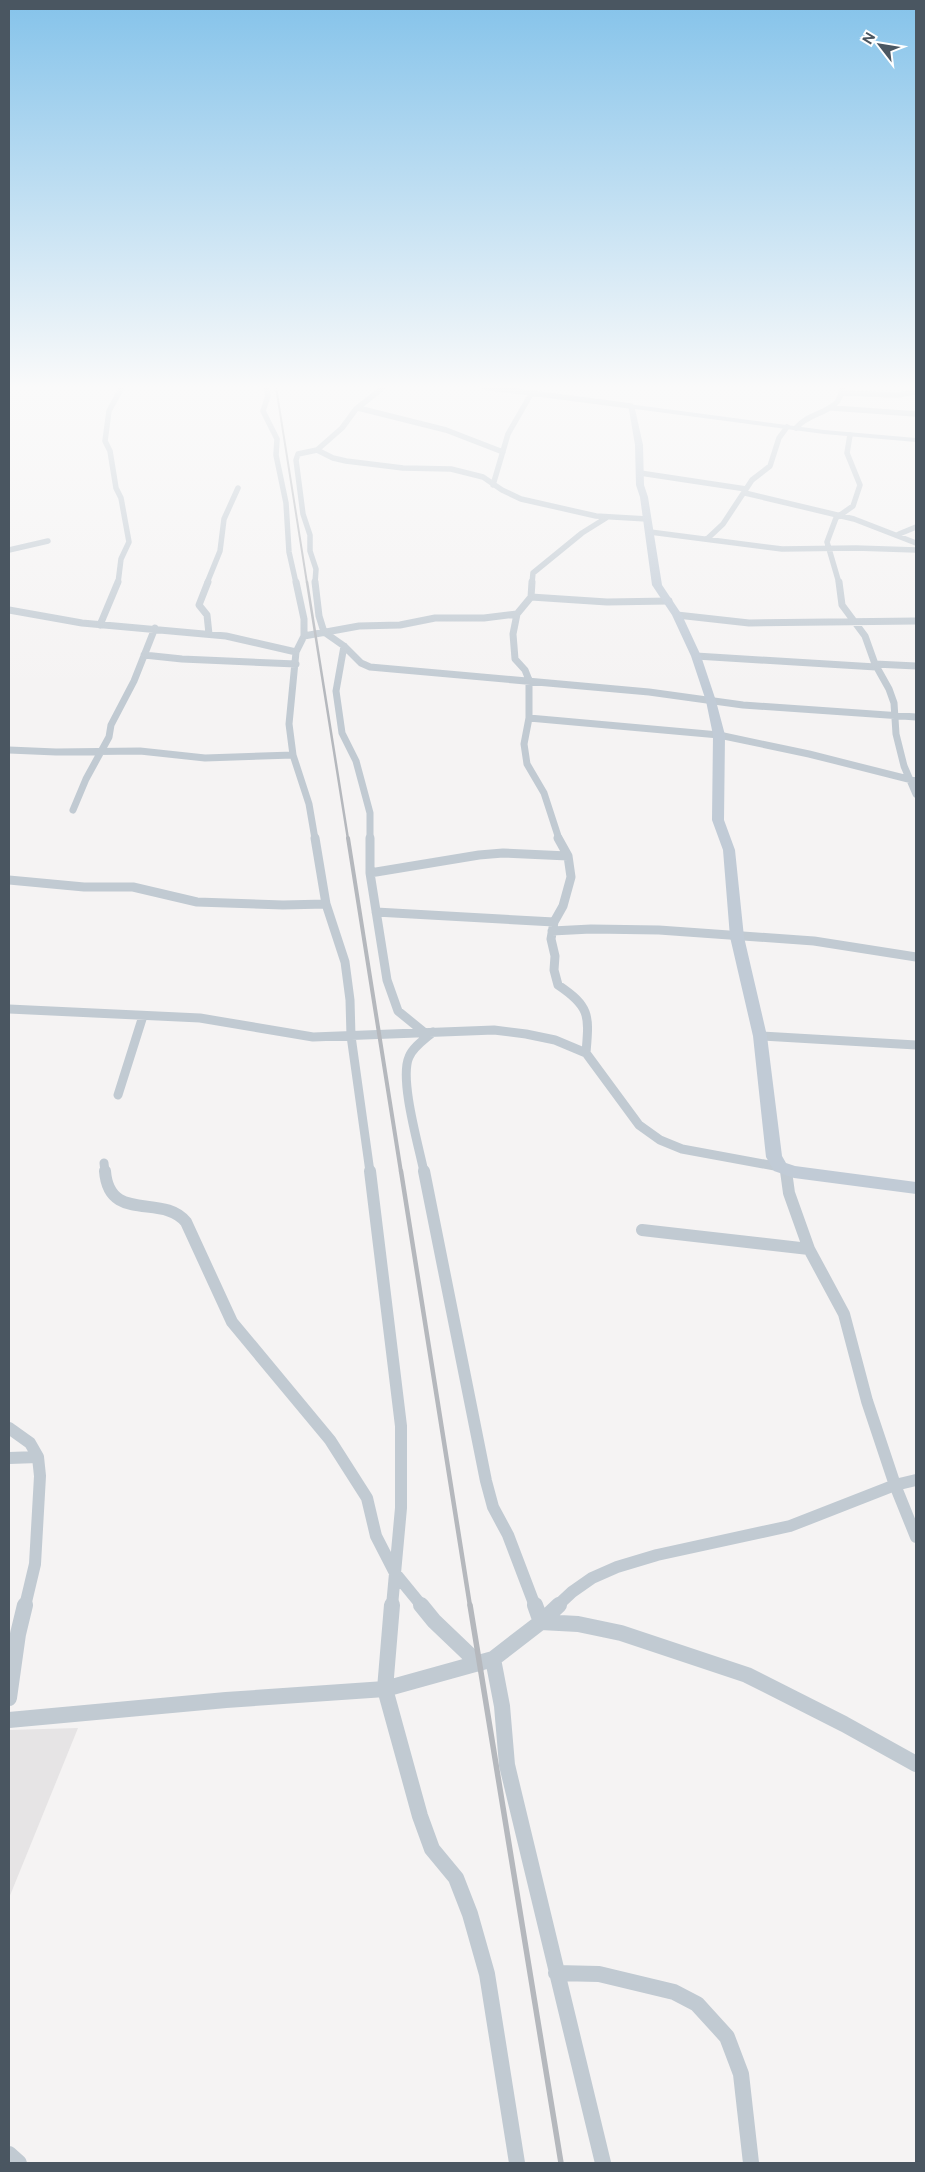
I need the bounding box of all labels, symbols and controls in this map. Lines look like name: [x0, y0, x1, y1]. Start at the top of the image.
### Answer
north arrow: [855, 20, 905, 70]
text: N: [859, 29, 879, 47]

